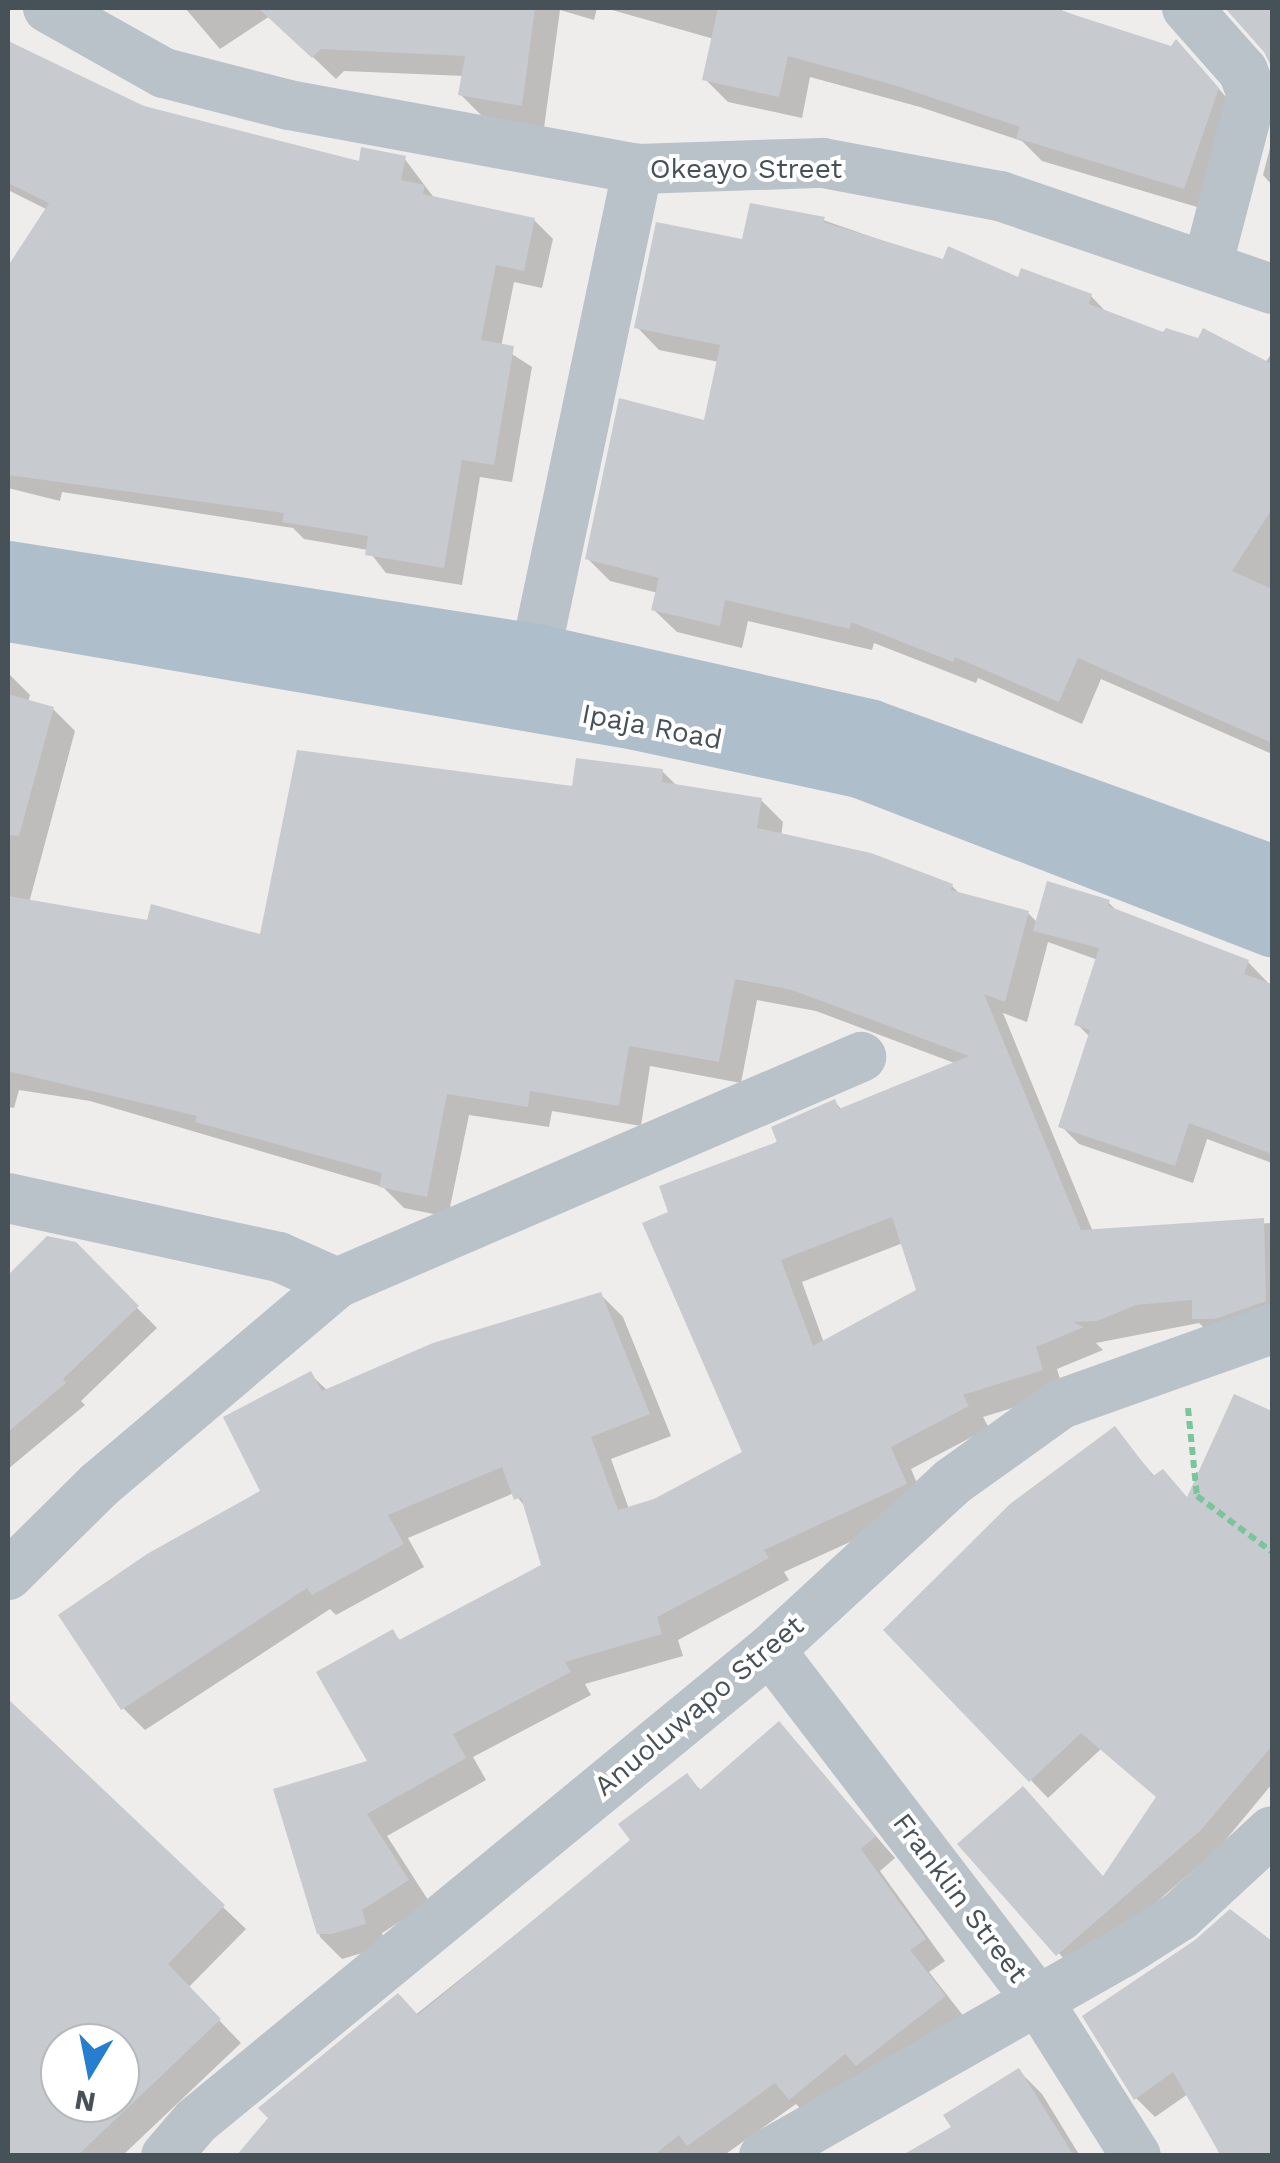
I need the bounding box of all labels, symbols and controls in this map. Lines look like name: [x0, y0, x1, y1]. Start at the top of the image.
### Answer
street label: Okeayo Street: [650, 152, 842, 186]
street label: Ipaja Road: [579, 697, 725, 757]
street label: Anuoluwapo Street: [588, 1609, 810, 1803]
street label: Franklin Street: [885, 1807, 1035, 1989]
north arrow: [40, 2023, 140, 2123]
text: N: [72, 2083, 98, 2119]

